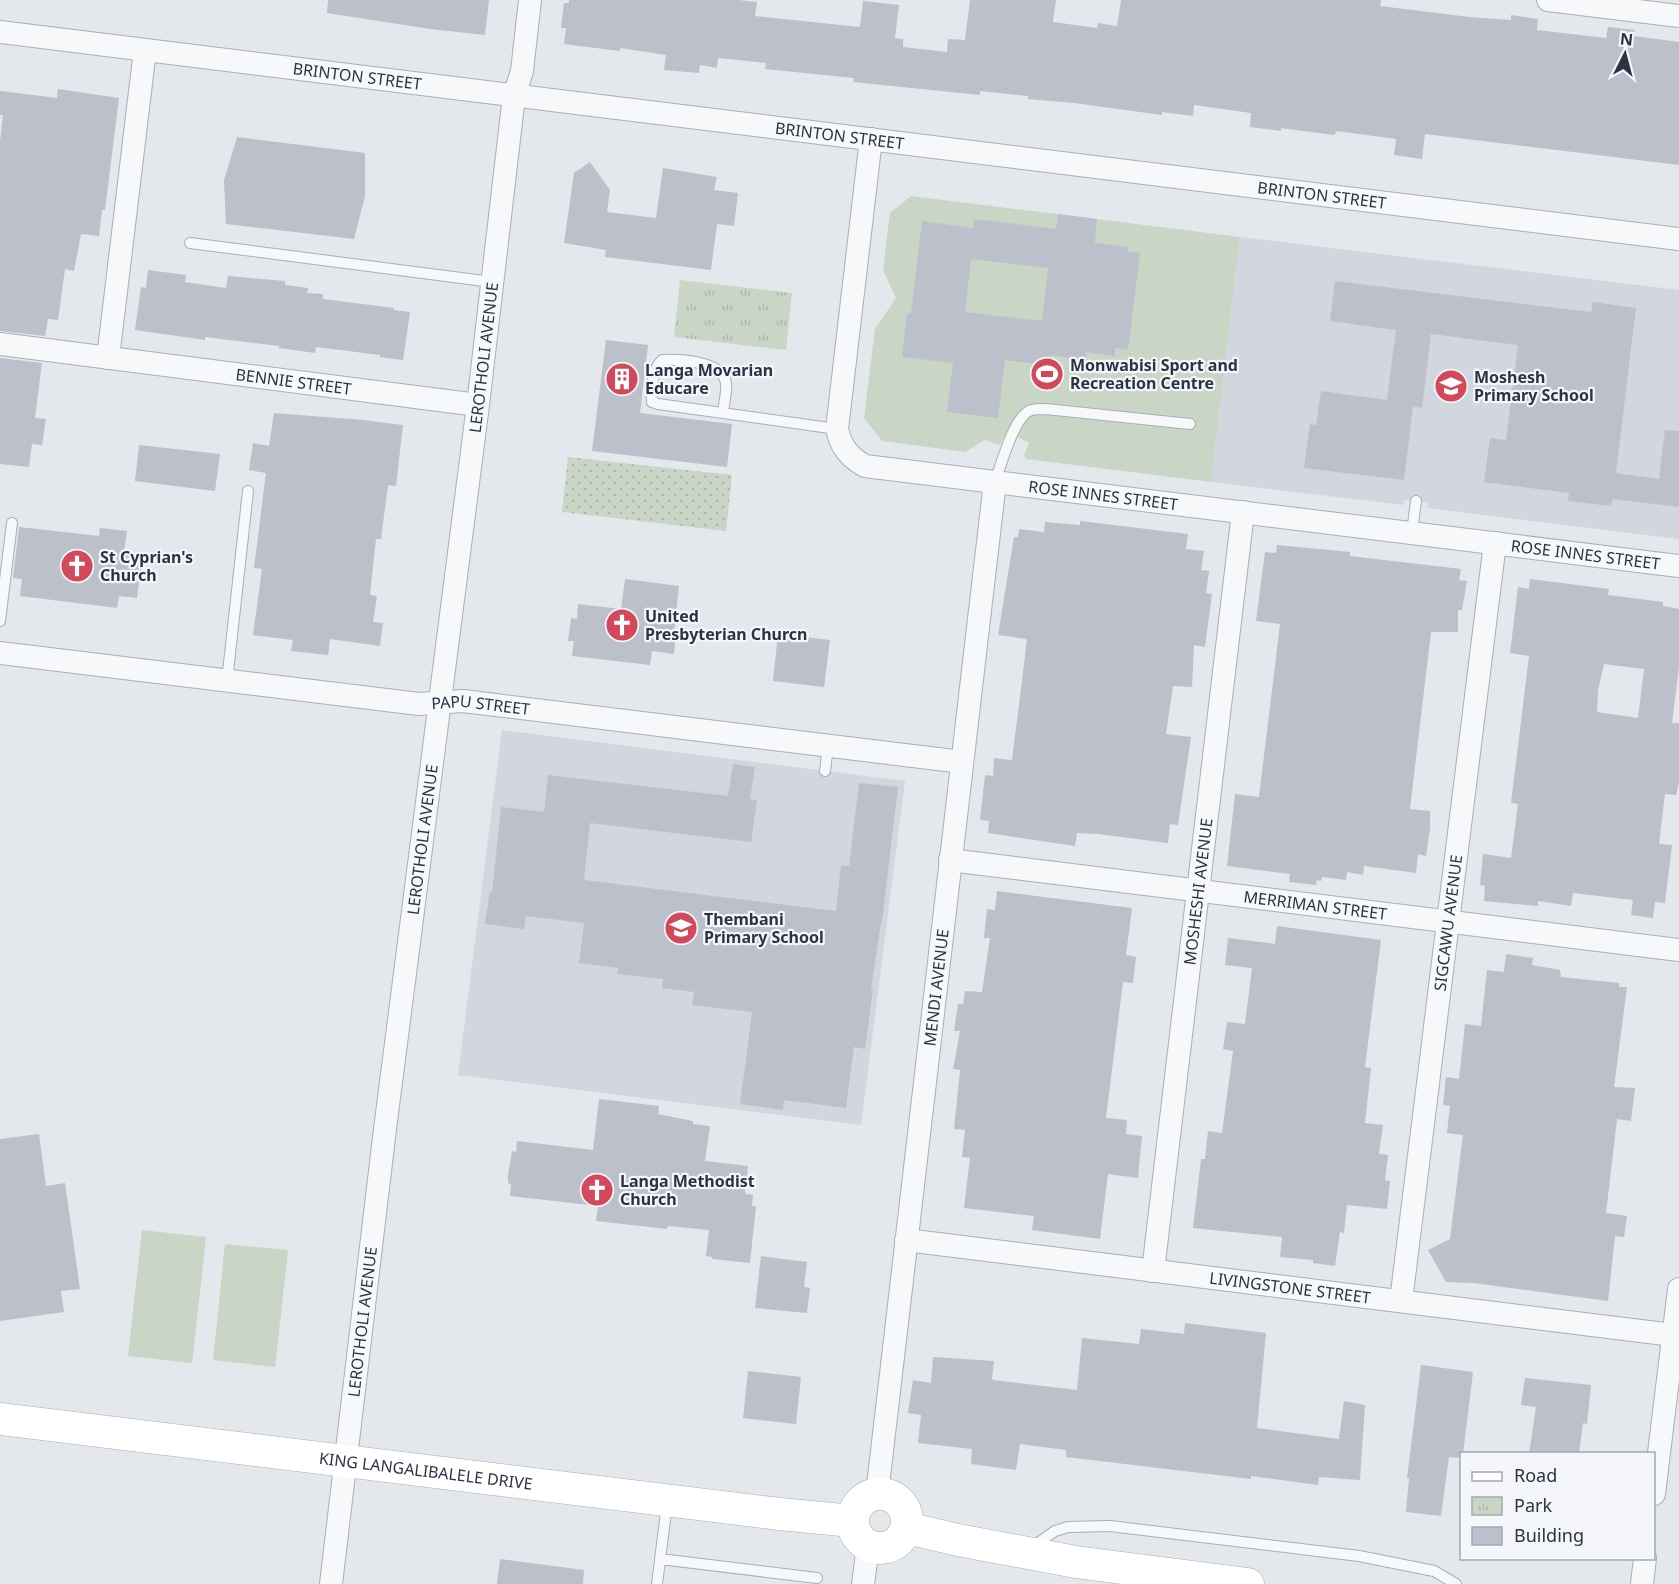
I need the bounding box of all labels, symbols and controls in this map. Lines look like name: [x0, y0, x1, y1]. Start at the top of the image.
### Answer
north arrow: [1595, 24, 1655, 84]
text: N: [1619, 27, 1634, 51]
street label: BRINTON STREET: [292, 57, 423, 95]
street label: BRINTON STREET: [774, 117, 905, 154]
street label: BRINTON STREET: [1256, 176, 1388, 214]
street label: LEROTHOLI AVENUE: [464, 281, 503, 434]
place label: Monwabisi Sport and Recreation Centre: [1070, 354, 1238, 394]
sports icon: Monwabisi Sport and Recreation Centre: [1029, 356, 1065, 392]
place label: Langa Movarian Educare: [645, 359, 773, 399]
building icon: Langa Movarian Educare: [604, 361, 640, 397]
street label: BENNIE STREET: [234, 363, 353, 400]
place label: Moshesh Primary School: [1474, 366, 1594, 406]
school or university icon: Moshesh Primary School: [1433, 368, 1469, 404]
street label: ROSE INNES STREET: [1027, 475, 1179, 515]
street label: ROSE INNES STREET: [1510, 534, 1662, 575]
place label: St Cyprian's Church: [100, 546, 193, 586]
church icon: St Cyprian's Church: [59, 548, 95, 584]
place label: United Presbyterian Churcn: [645, 605, 807, 645]
church icon: United Presbyterian Churcn: [604, 607, 640, 643]
street label: PAPU STREET: [431, 690, 531, 720]
street label: LEROTHOLI AVENUE: [402, 763, 443, 916]
street label: MOSHESHI AVENUE: [1178, 817, 1218, 966]
street label: SIGCAWU AVENUE: [1429, 853, 1467, 992]
street label: MERRIMAN STREET: [1242, 885, 1388, 925]
place label: Thembani Primary School: [704, 908, 824, 948]
school or university icon: Thembani Primary School: [663, 910, 699, 946]
street label: MENDI AVENUE: [918, 928, 954, 1047]
place label: Langa Methodist Church: [620, 1170, 755, 1210]
church icon: Langa Methodist Church: [579, 1172, 615, 1208]
street label: LEROTHOLI AVENUE: [342, 1245, 382, 1398]
street label: LIVINGSTONE STREET: [1208, 1267, 1372, 1308]
street label: KING LANGALIBALELE DRIVE: [318, 1447, 534, 1495]
legend: [1460, 1452, 1655, 1560]
text: Road: [1514, 1463, 1557, 1487]
text: Park: [1514, 1493, 1552, 1517]
text: Building: [1514, 1523, 1584, 1547]

